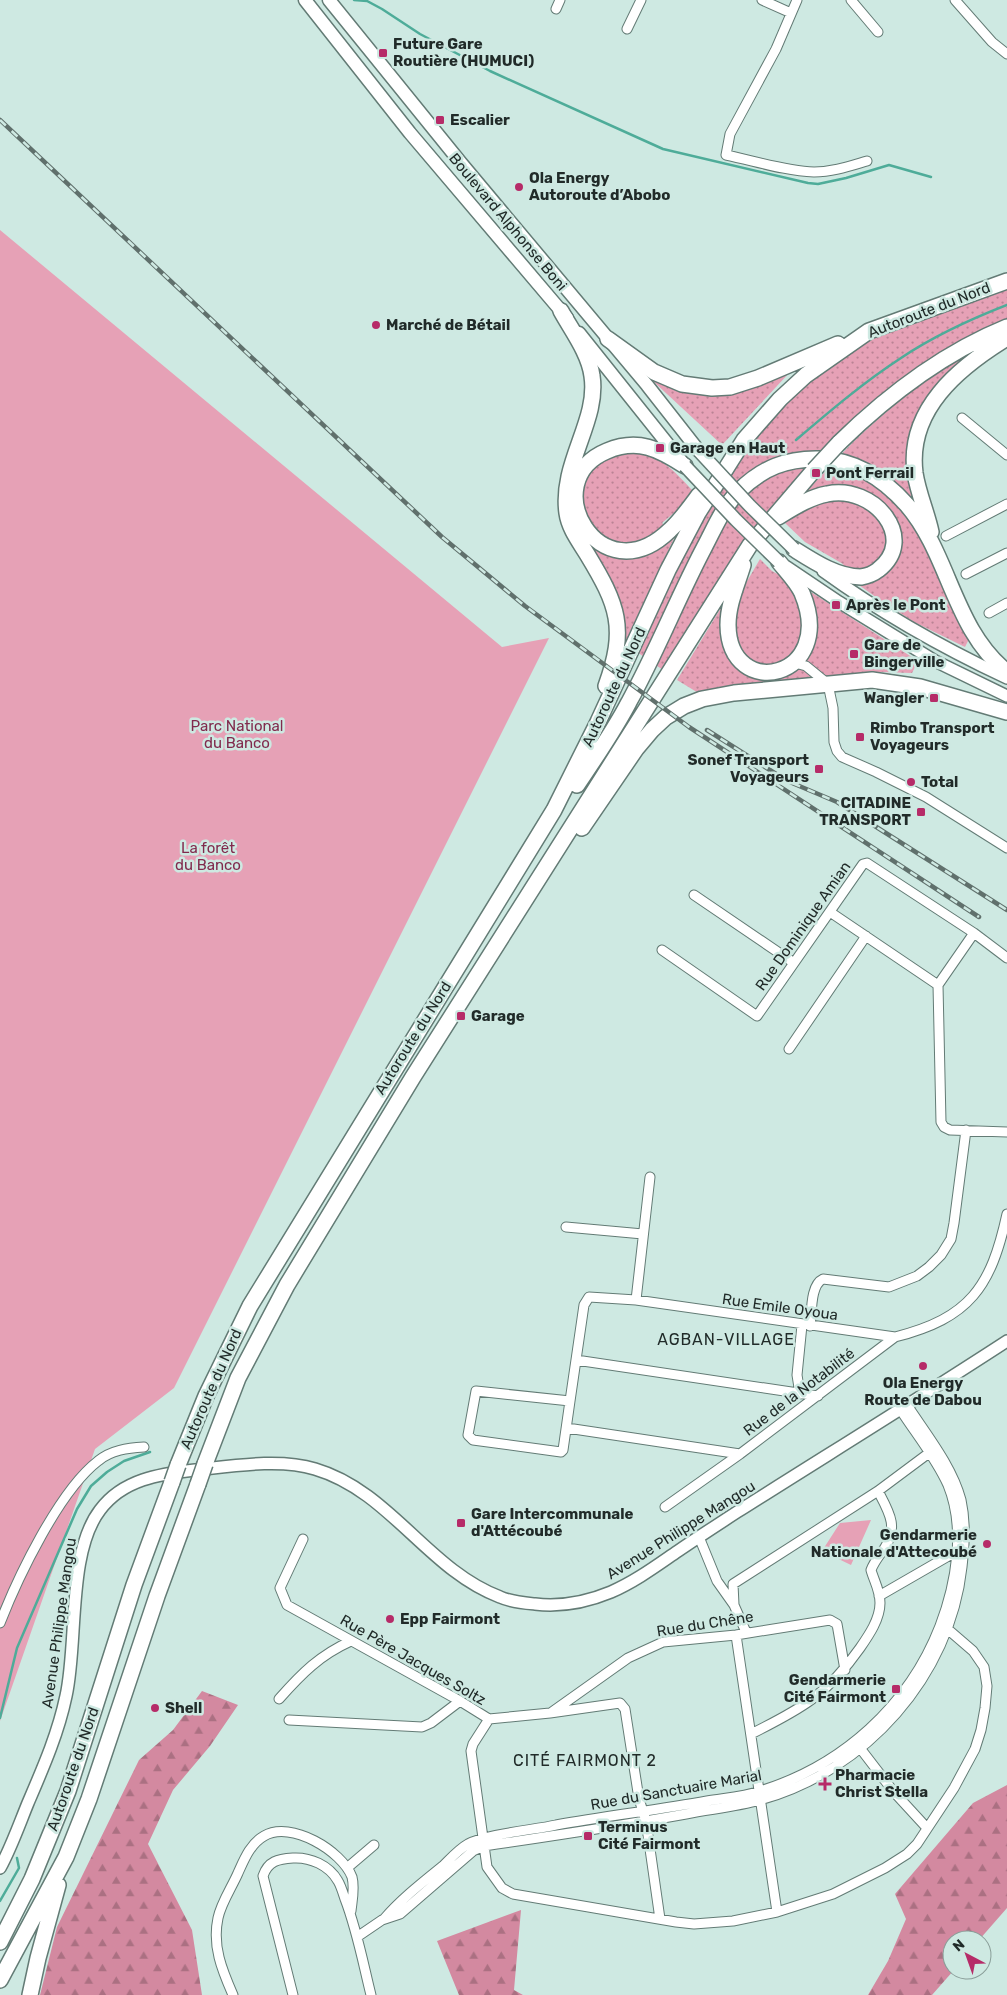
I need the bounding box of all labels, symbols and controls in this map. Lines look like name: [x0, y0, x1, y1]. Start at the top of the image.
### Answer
place label: Future Gare Routière (HUMUCI): [393, 35, 534, 70]
marker: Future Gare Routière (HUMUCI): [377, 47, 389, 59]
place label: Escalier: [450, 111, 510, 129]
marker: Escalier: [434, 114, 446, 126]
street label: Boulevard Alphonse Boni: [445, 150, 571, 294]
place label: Ola Energy Autoroute d’Abobo: [529, 169, 670, 204]
marker: Ola Energy Autoroute d’Abobo: [513, 181, 525, 193]
street label: Autoroute du Nord: [865, 278, 993, 342]
place label: Marché de Bétail: [386, 316, 510, 334]
marker: Marché de Bétail: [370, 319, 382, 331]
place label: Garage en Haut: [670, 439, 785, 457]
marker: Garage en Haut: [654, 442, 666, 454]
place label: Pont Ferrail: [826, 464, 914, 482]
marker: Pont Ferrail: [810, 467, 822, 479]
place label: Après le Pont: [846, 596, 946, 614]
marker: Après le Pont: [830, 599, 842, 611]
street label: Autoroute du Nord: [578, 624, 650, 750]
place label: Gare de Bingerville: [864, 636, 945, 671]
marker: Gare de Bingerville: [848, 648, 860, 660]
place label: Wangler: [864, 689, 924, 707]
marker: Wangler: [928, 692, 940, 704]
park label: Parc National du Banco: [190, 717, 284, 752]
place label: Rimbo Transport Voyageurs: [870, 719, 994, 754]
marker: Rimbo Transport Voyageurs: [854, 731, 866, 743]
place label: Sonef Transport Voyageurs: [688, 751, 809, 786]
marker: Sonef Transport Voyageurs: [813, 763, 825, 775]
place label: Total: [921, 773, 958, 791]
marker: Total: [905, 776, 917, 788]
place label: CITADINE TRANSPORT: [819, 794, 912, 829]
marker: CITADINE TRANSPORT: [915, 806, 927, 818]
park label: La forêt du Banco: [175, 839, 241, 874]
street label: Rue Dominique Amian: [752, 858, 854, 994]
street label: Autoroute du Nord: [371, 978, 455, 1098]
place label: Garage: [471, 1007, 525, 1025]
marker: Garage: [455, 1010, 467, 1022]
street label: Rue Emile Oyoua: [721, 1290, 839, 1324]
street label: Autoroute du Nord: [176, 1326, 246, 1452]
district label: AGBAN-VILLAGE: [657, 1330, 795, 1349]
street label: Rue de la Notabilité: [740, 1344, 858, 1440]
marker: Ola Energy Route de Dabou: [917, 1360, 929, 1372]
place label: Ola Energy Route de Dabou: [864, 1374, 982, 1409]
street label: Avenue Philippe Mangou: [603, 1477, 759, 1583]
place label: Gare Intercommunale d'Attécoubé: [471, 1505, 633, 1540]
marker: Gare Intercommunale d'Attécoubé: [455, 1517, 467, 1529]
place label: Gendarmerie Nationale d'Attecoubé: [811, 1526, 977, 1561]
street label: Avenue Philippe Mangou: [38, 1537, 80, 1709]
marker: Gendarmerie Nationale d'Attecoubé: [981, 1538, 993, 1550]
street label: Rue du Chêne: [655, 1607, 755, 1641]
place label: Epp Fairmont: [400, 1610, 500, 1628]
street label: Rue Père Jacques Soltz: [337, 1611, 489, 1709]
marker: Epp Fairmont: [384, 1613, 396, 1625]
place label: Gendarmerie Cité Fairmont: [784, 1671, 886, 1706]
marker: Gendarmerie Cité Fairmont: [890, 1683, 902, 1695]
place label: Shell: [165, 1699, 202, 1717]
marker: Shell: [149, 1702, 161, 1714]
street label: Autoroute du Nord: [43, 1705, 103, 1833]
district label: CITÉ FAIRMONT 2: [513, 1751, 657, 1770]
street label: Rue du Sanctuaire Marial: [589, 1766, 763, 1814]
place label: Pharmacie Christ Stella: [835, 1766, 928, 1801]
marker: Pharmacie Christ Stella: [819, 1778, 831, 1790]
place label: Terminus Cité Fairmont: [598, 1818, 700, 1853]
marker: Terminus Cité Fairmont: [582, 1830, 594, 1842]
north arrow: [942, 1930, 992, 1980]
text: N: [949, 1936, 968, 1955]

